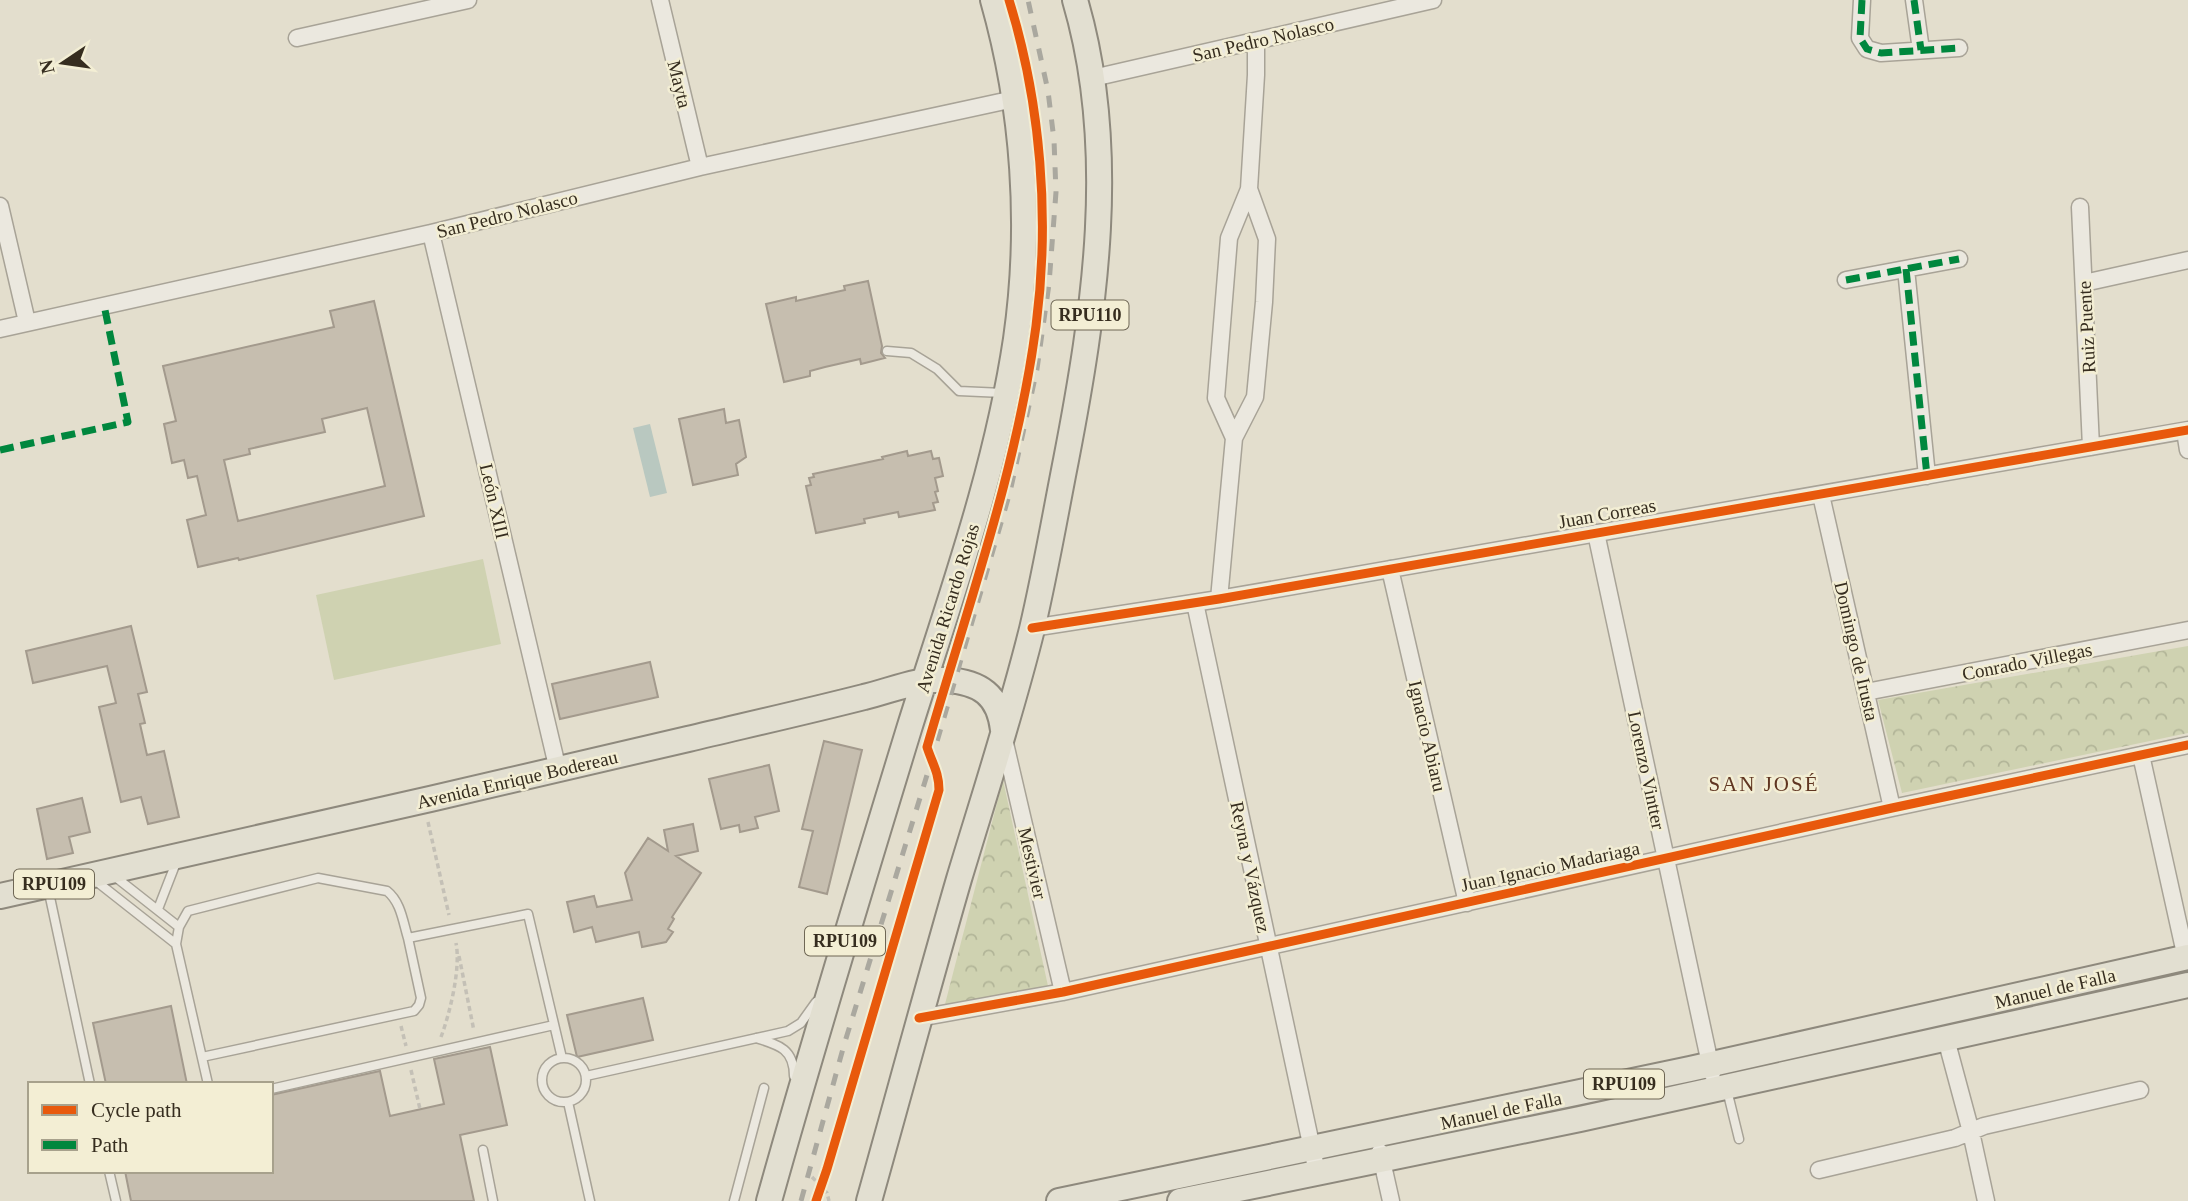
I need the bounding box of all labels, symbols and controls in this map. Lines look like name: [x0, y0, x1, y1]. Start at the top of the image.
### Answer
street label: San Pedro Nolasco: [1190, 13, 1336, 66]
north arrow: [28, 28, 98, 98]
text: N: [35, 57, 59, 76]
street label: Mayta: [663, 58, 696, 111]
street label: San Pedro Nolasco: [434, 187, 580, 242]
street label: Ruiz Puente: [2074, 280, 2099, 374]
road number: RPU110: [1052, 300, 1128, 330]
street label: León XIII: [476, 461, 513, 541]
street label: Juan Correas: [1557, 495, 1657, 532]
street label: Avenida Ricardo Rojas: [912, 521, 983, 695]
street label: Domingo de Irusta: [1830, 579, 1883, 723]
street label: Conrado Villegas: [1960, 639, 2094, 684]
street label: Ignacio Abiaru: [1405, 678, 1451, 794]
street label: Lorenzo Vintter: [1624, 709, 1669, 832]
street label: Avenida Enrique Bodereau: [415, 746, 620, 813]
district label: SAN JOSÉ: [1708, 772, 1820, 796]
street label: Reyna y Vázquez: [1226, 800, 1275, 935]
street label: Mestivier: [1014, 825, 1051, 902]
street label: Juan Ignacio Madariaga: [1459, 837, 1642, 896]
road number: RPU109: [14, 870, 94, 898]
road number: RPU109: [805, 926, 885, 956]
street label: Manuel de Falla: [1993, 964, 2118, 1013]
road number: RPU109: [1584, 1070, 1664, 1098]
legend: [28, 1082, 273, 1173]
street label: Manuel de Falla: [1439, 1087, 1564, 1134]
text: Cycle path: [91, 1098, 182, 1122]
text: Path: [91, 1133, 129, 1157]

